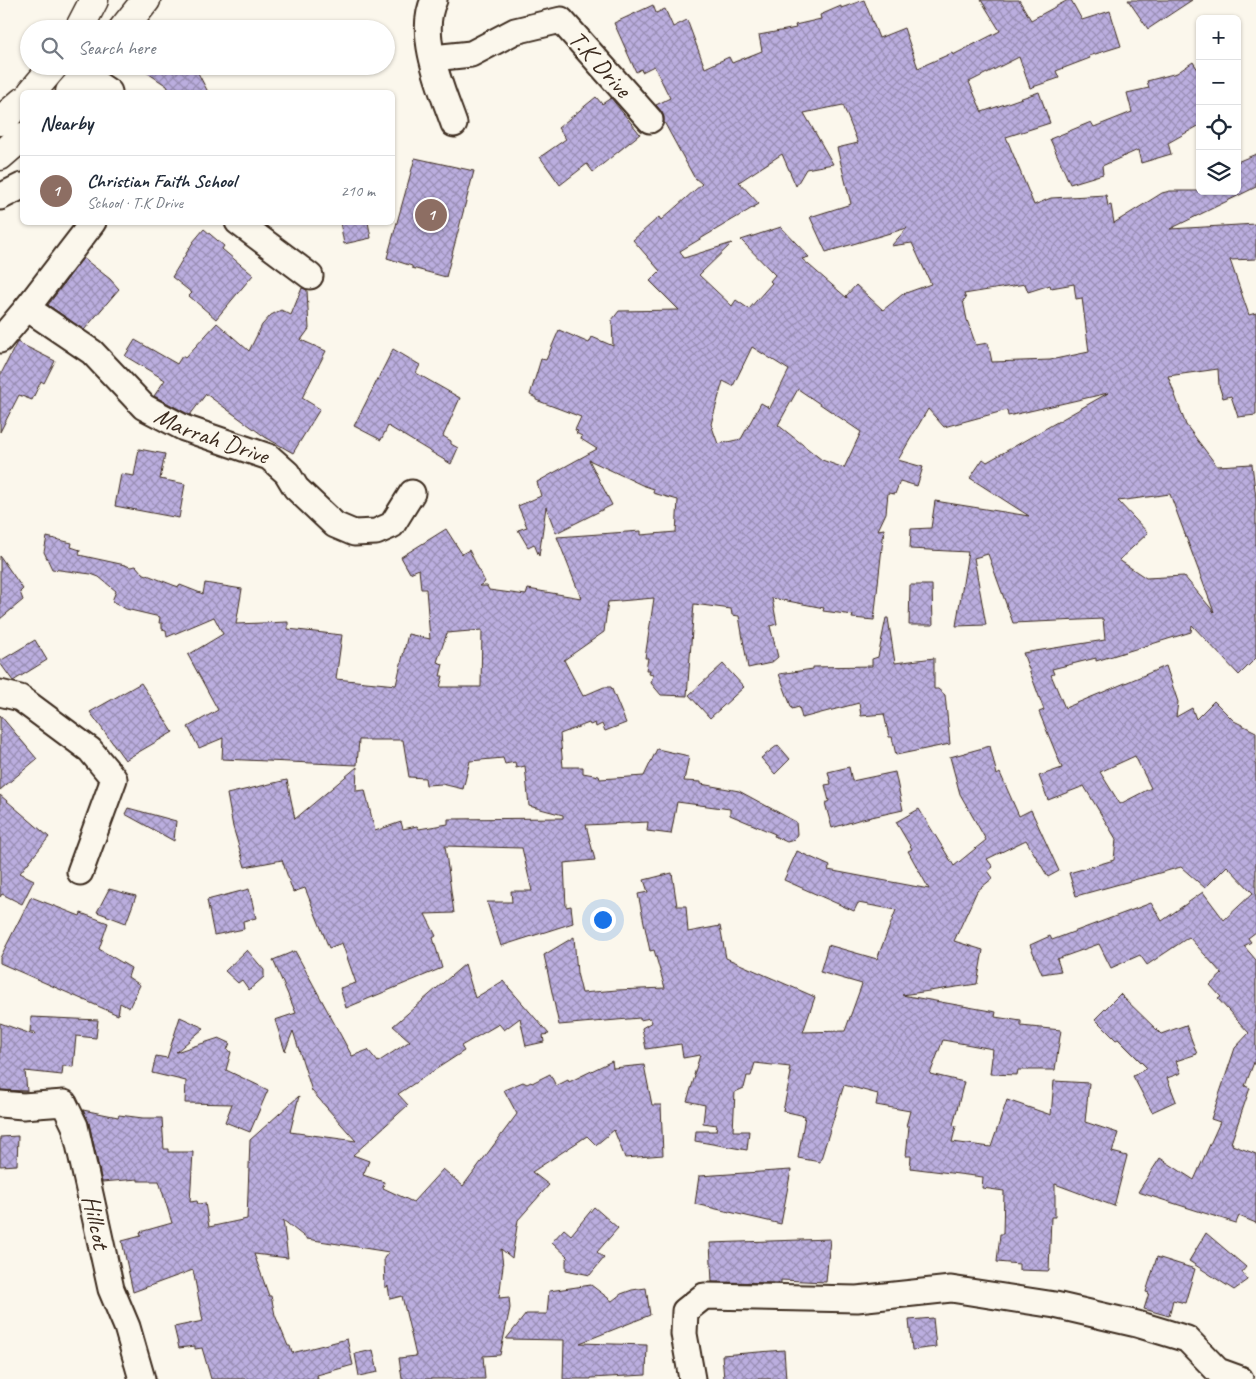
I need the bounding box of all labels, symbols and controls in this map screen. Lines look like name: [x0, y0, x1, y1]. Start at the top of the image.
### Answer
map controls: [1196, 15, 1241, 195]
button: +: [1196, 15, 1241, 60]
search box: [20, 20, 395, 75]
street label: T.K Drive: [561, 24, 640, 106]
icon: search: [38, 34, 66, 62]
text: Search here: [78, 36, 155, 60]
button: −: [1196, 60, 1241, 105]
button: locate: [1196, 105, 1241, 150]
text: Nearby: [40, 110, 93, 136]
button: layers: [1196, 150, 1241, 195]
text: Christian Faith School: [87, 169, 236, 193]
text: 1: [52, 181, 60, 201]
text: 210 m: [341, 181, 375, 201]
text: School · T.K Drive: [87, 193, 183, 213]
pin: 1: [415, 196, 447, 234]
street label: Marrah Drive: [149, 399, 274, 472]
your location: [590, 907, 616, 933]
street label: Hillcot: [75, 1192, 118, 1254]

